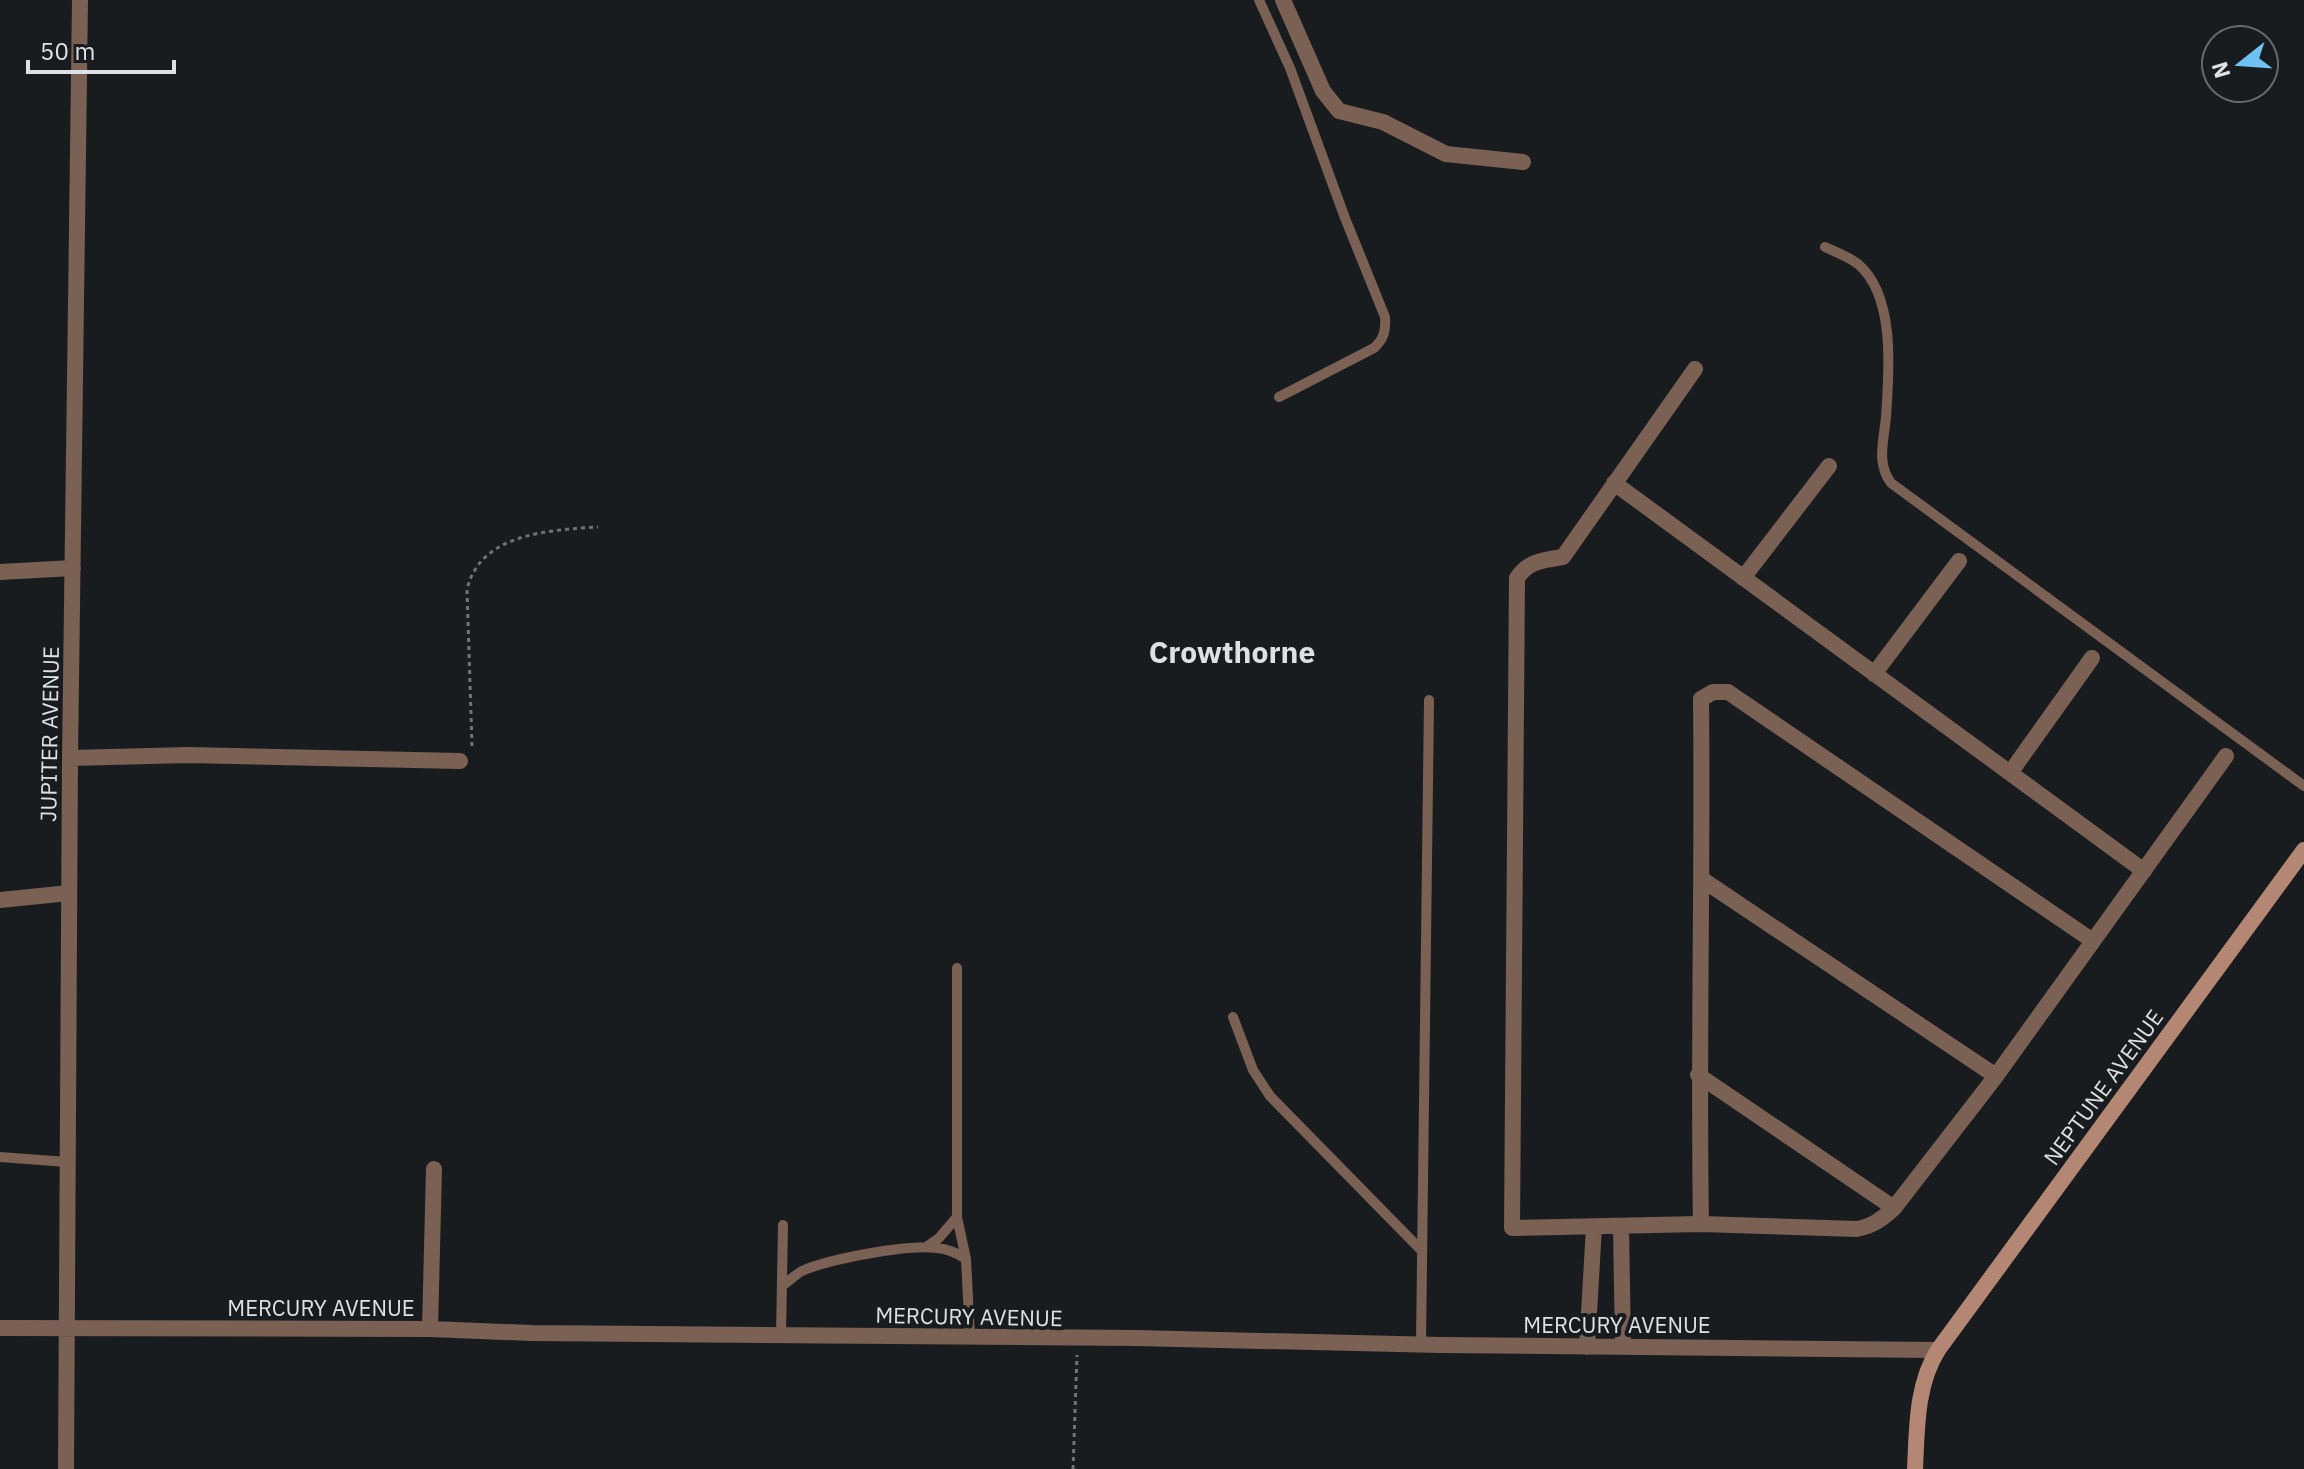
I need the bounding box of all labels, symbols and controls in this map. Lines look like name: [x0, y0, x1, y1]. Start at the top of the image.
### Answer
scale bar: [28, 24, 174, 74]
north arrow: [2200, 24, 2280, 104]
text: 50 m: [40, 35, 95, 67]
text: N: [2204, 58, 2237, 82]
district label: Crowthorne: [1149, 632, 1315, 671]
street label: JUPITER AVENUE: [33, 646, 65, 822]
street label: NEPTUNE AVENUE: [2037, 1003, 2169, 1171]
street label: MERCURY AVENUE: [227, 1293, 415, 1322]
street label: MERCURY AVENUE: [875, 1300, 1063, 1332]
street label: MERCURY AVENUE: [1523, 1310, 1711, 1339]

